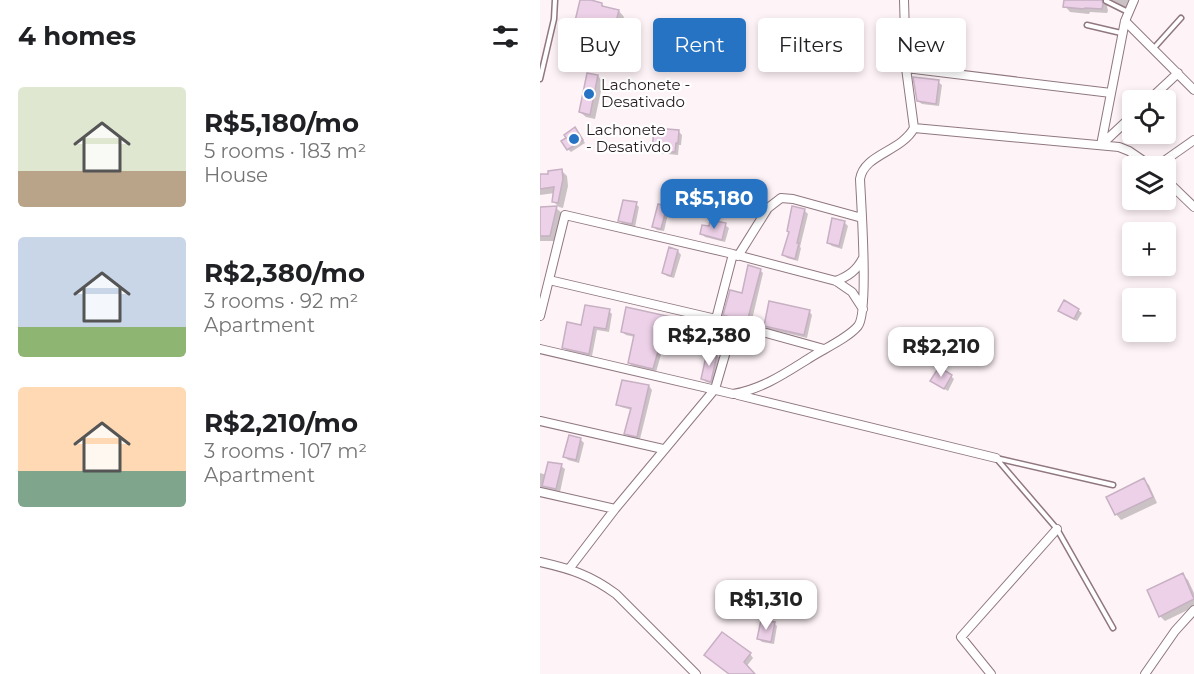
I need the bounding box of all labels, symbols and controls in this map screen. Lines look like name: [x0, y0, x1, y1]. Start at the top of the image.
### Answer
chip: Buy: [558, 18, 641, 72]
chip: Rent: [653, 18, 746, 72]
chip: Filters: [758, 18, 864, 72]
chip: New: [876, 18, 966, 72]
text: 4 homes: [18, 20, 136, 52]
icon: filters: [489, 20, 522, 53]
place label: Lachonete - Desativado: [601, 75, 690, 111]
marker: Lachonete - Desativado: [582, 87, 596, 101]
map controls: [1122, 90, 1176, 342]
button: locate: [1122, 90, 1176, 144]
text: R$5,180/mo: [204, 107, 359, 139]
icon: home: [66, 111, 138, 183]
place label: Lachonete - Desativdo: [586, 120, 671, 156]
marker: Lachonete - Desativdo: [567, 132, 581, 146]
text: 5 rooms · 183 m²: [204, 139, 366, 163]
button: layers: [1122, 156, 1176, 210]
text: House: [204, 163, 268, 187]
pin: R$5,180: [659, 179, 769, 230]
text: R$5,180: [675, 186, 753, 210]
button: +: [1122, 222, 1176, 276]
text: R$2,380/mo: [204, 257, 365, 289]
icon: home: [66, 261, 138, 333]
button: −: [1122, 288, 1176, 342]
text: 3 rooms · 92 m²: [204, 289, 358, 313]
text: Apartment: [204, 313, 315, 337]
pin: R$2,380: [654, 316, 764, 367]
text: R$2,380: [667, 323, 751, 347]
pin: R$2,210: [886, 327, 996, 378]
text: R$2,210: [902, 334, 980, 358]
text: R$2,210/mo: [204, 407, 358, 439]
icon: home: [66, 411, 138, 483]
text: 3 rooms · 107 m²: [204, 439, 367, 463]
text: Apartment: [204, 463, 315, 487]
pin: R$1,310: [711, 580, 821, 631]
text: R$1,310: [729, 587, 803, 611]

